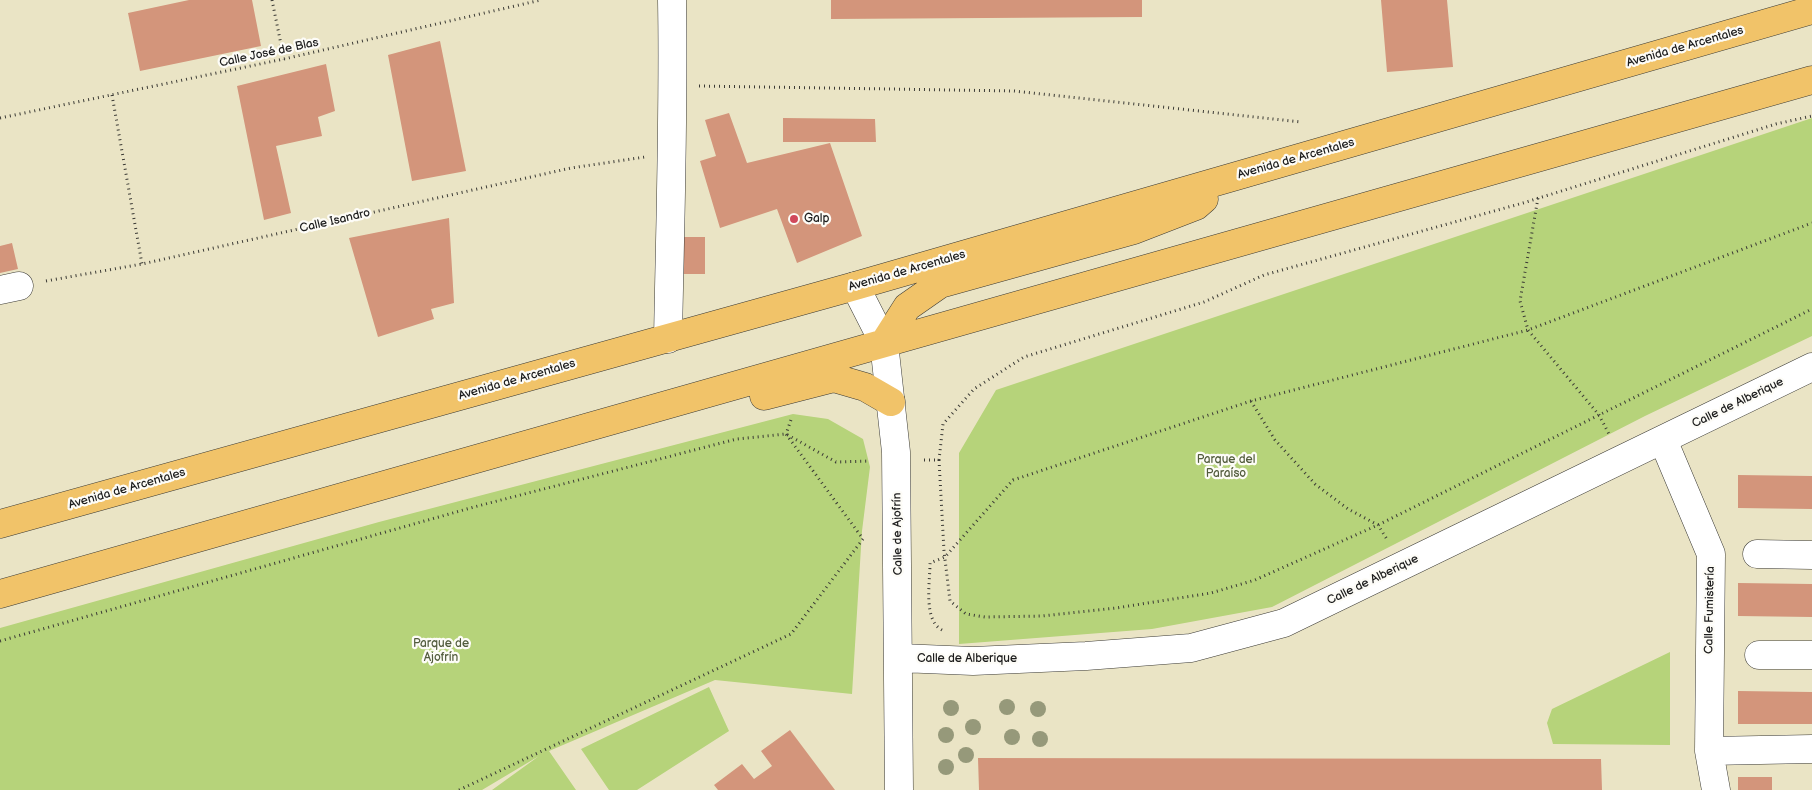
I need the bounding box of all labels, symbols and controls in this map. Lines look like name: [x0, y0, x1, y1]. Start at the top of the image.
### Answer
street label: Avenida de Arcentales: [1625, 23, 1745, 71]
street label: Calle José de Blas: [218, 35, 320, 71]
street label: Avenida de Arcentales: [1236, 135, 1356, 183]
street label: Calle Isandro: [298, 206, 372, 236]
place label: Galp: [804, 212, 829, 226]
marker: Galp: [788, 213, 800, 225]
street label: Avenida de Arcentales: [847, 247, 967, 295]
street label: Avenida de Arcentales: [457, 356, 577, 404]
street label: Calle de Alberique: [1690, 375, 1786, 431]
park label: Parque del Paraíso: [1197, 453, 1255, 481]
street label: Avenida de Arcentales: [67, 465, 187, 513]
street label: Calle de Ajofrín: [890, 492, 906, 576]
street label: Calle de Alberique: [1325, 552, 1421, 608]
street label: Calle Fumistería: [1702, 566, 1718, 654]
park label: Parque de Ajofrín: [413, 637, 469, 665]
street label: Calle de Alberique: [917, 652, 1017, 666]

